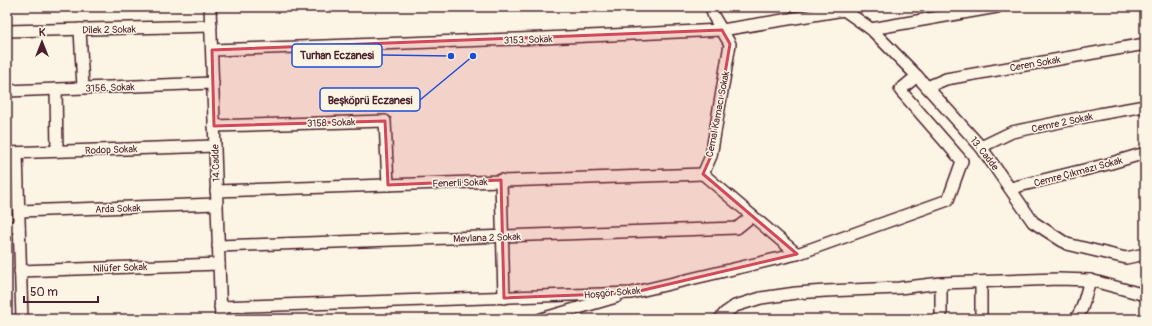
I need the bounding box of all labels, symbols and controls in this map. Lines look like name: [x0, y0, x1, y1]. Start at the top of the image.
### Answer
north arrow: [22, 22, 62, 62]
street label: Dilek 2 Sokak: [82, 24, 137, 36]
text: K: [39, 26, 46, 39]
street label: 3153. Sokak: [503, 33, 554, 47]
callout: Turhan Eczanesi: [292, 44, 382, 67]
text: Turhan Eczanesi: [299, 49, 374, 62]
street label: Ceren Sokak: [1009, 53, 1062, 74]
street label: Cemal Kamacı Sokak: [704, 69, 732, 158]
street label: 3156. Sokak: [85, 81, 136, 95]
callout: Beşköprü Eczanesi: [320, 88, 420, 111]
text: Beşköprü Eczanesi: [328, 94, 412, 107]
street label: Cemre 2 Sokak: [1030, 110, 1095, 135]
street label: 3158. Sokak: [307, 116, 356, 130]
street label: 13. Cadde: [967, 134, 1001, 173]
street label: Rodop Sokak: [85, 143, 138, 157]
street label: 14.Cadde: [209, 144, 223, 182]
street label: Cemre Çıkmazı Sokak: [1033, 154, 1125, 190]
street label: Fenerli Sokak: [432, 176, 489, 190]
street label: Arda Sokak: [95, 202, 142, 216]
street label: Mevlana 2 Sokak: [453, 231, 522, 245]
street label: Nilüfer Sokak: [93, 261, 148, 275]
scale bar: [24, 278, 98, 304]
street label: Hoşgör Sokak: [583, 284, 642, 301]
text: 50 m: [30, 285, 58, 300]

